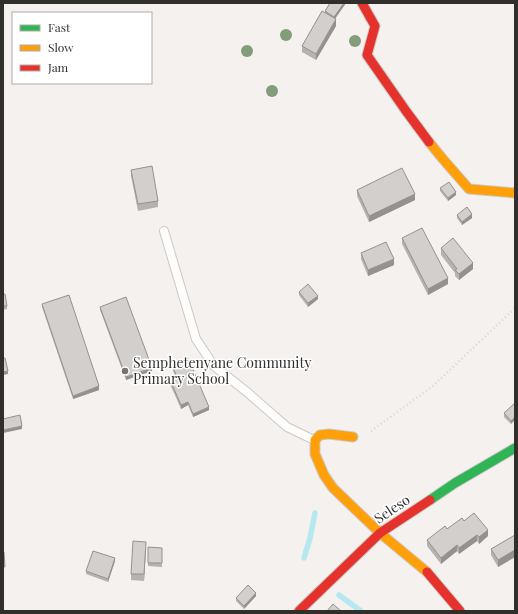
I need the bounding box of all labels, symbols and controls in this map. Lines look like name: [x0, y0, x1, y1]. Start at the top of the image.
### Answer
legend: [12, 12, 152, 84]
text: Fast: [48, 19, 71, 35]
text: Slow: [48, 39, 74, 55]
text: Jam: [47, 59, 69, 75]
place label: Semphetenyane Community Primary School: [133, 353, 311, 388]
marker: Semphetenyane Community Primary School: [120, 366, 130, 376]
street label: Seleso: [370, 489, 414, 528]

